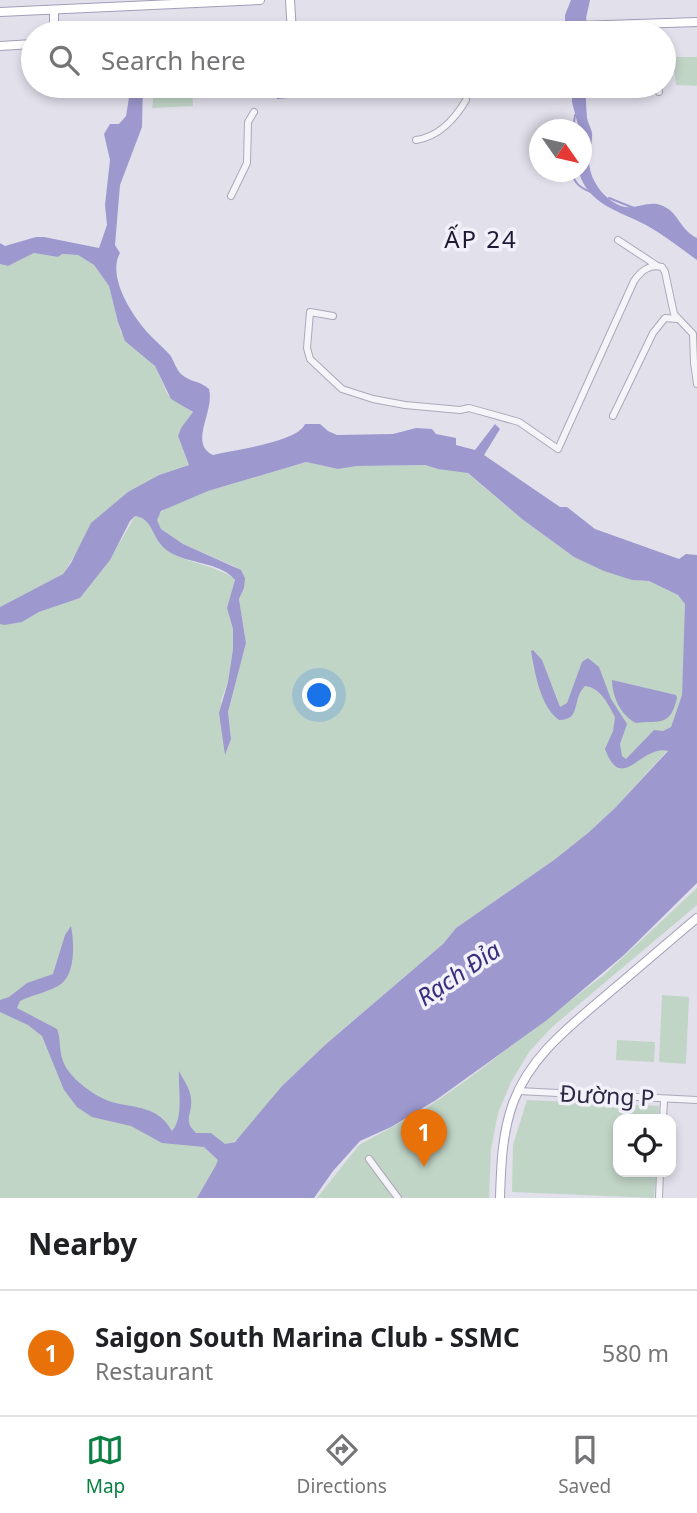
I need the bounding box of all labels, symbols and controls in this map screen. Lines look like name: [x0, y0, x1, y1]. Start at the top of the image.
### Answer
search box: [21, 21, 676, 98]
icon: search: [45, 41, 83, 79]
text: Search here: [101, 42, 246, 78]
north arrow: [529, 119, 592, 182]
district label: ẤP 24: [444, 222, 518, 255]
your location: [302, 678, 336, 712]
water label: Rạch Đỉa: [410, 933, 507, 1013]
street label: Đường P: [559, 1077, 655, 1113]
pin: 1: [401, 1109, 447, 1167]
map controls: [613, 1114, 676, 1177]
button: locate: [613, 1114, 676, 1177]
text: Nearby: [28, 1223, 137, 1264]
text: Saigon South Marina Club - SSMC: [95, 1319, 520, 1355]
text: 1: [44, 1337, 58, 1369]
text: 580 m: [602, 1337, 669, 1369]
text: Restaurant: [95, 1355, 213, 1387]
tab: Map: [86, 1431, 125, 1499]
tab: Directions: [297, 1431, 387, 1499]
tab: Saved: [558, 1431, 611, 1499]

